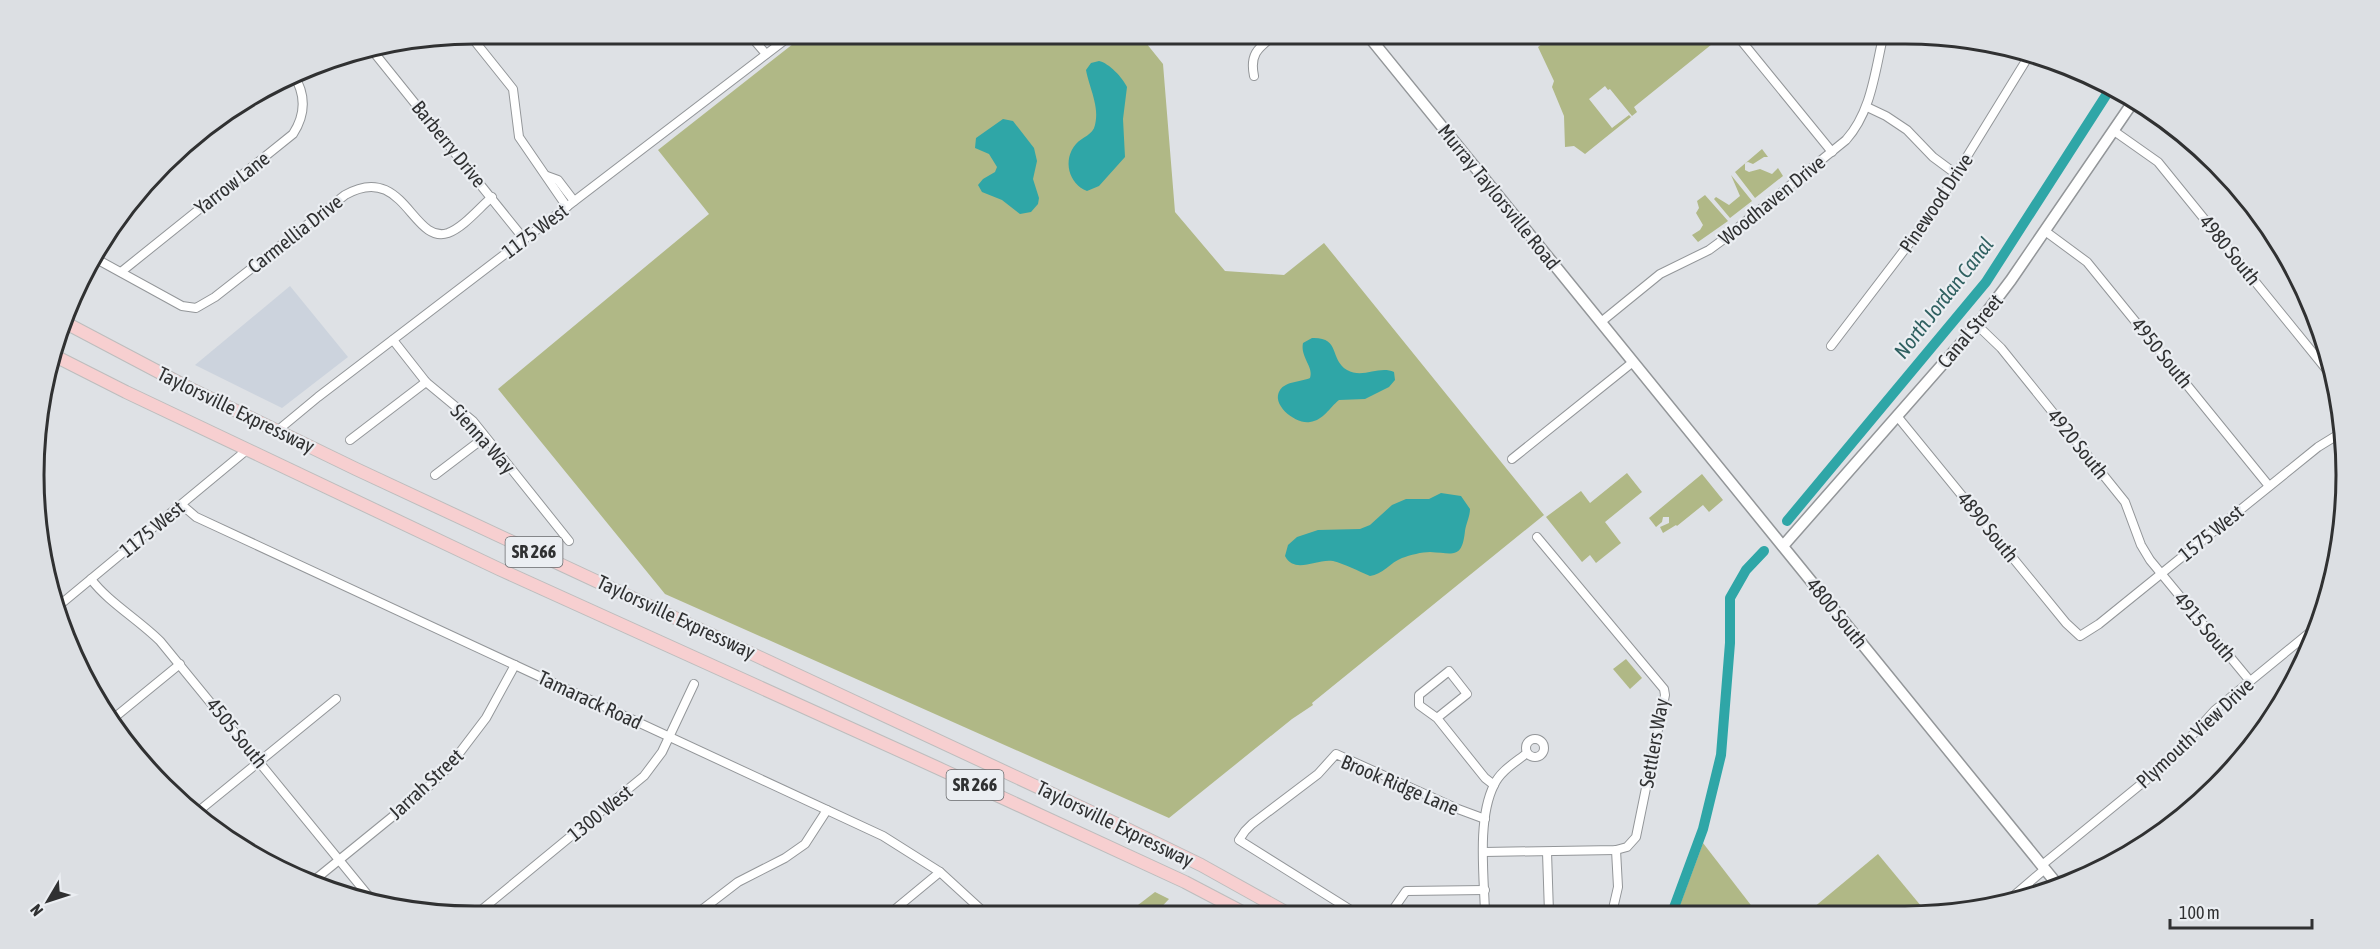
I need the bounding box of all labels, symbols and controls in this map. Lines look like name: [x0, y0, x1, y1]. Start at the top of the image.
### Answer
street label: Barberry Drive: [407, 96, 491, 192]
street label: Murray Taylorsville Road: [1434, 119, 1565, 274]
street label: Yarrow Lane: [190, 146, 274, 219]
street label: Pinewood Drive: [1894, 149, 1977, 256]
street label: Woodhaven Drive: [1714, 150, 1829, 249]
street label: Carmellia Drive: [243, 190, 347, 278]
street label: 1175 West: [497, 198, 572, 263]
street label: 4980 South: [2195, 210, 2266, 289]
water label: North Jordan Canal: [1888, 232, 1998, 363]
street label: Canal Street: [1932, 289, 2007, 372]
street label: 4950 South: [2127, 313, 2198, 392]
street label: Taylorsville Expressway: [154, 362, 319, 458]
street label: Sienna Way: [446, 399, 520, 478]
street label: 4920 South: [2043, 404, 2114, 483]
street label: 4890 South: [1953, 487, 2024, 566]
street label: 1175 West: [115, 496, 189, 562]
street label: 1575 West: [2174, 500, 2248, 566]
road number: SR 266: [506, 537, 562, 567]
street label: Taylorsville Expressway: [593, 570, 759, 663]
street label: 4800 South: [1802, 573, 1873, 652]
street label: 4915 South: [2170, 587, 2241, 666]
street label: Tamarack Road: [534, 665, 646, 734]
street label: Plymouth View Drive: [2131, 673, 2258, 793]
street label: 4505 South: [202, 693, 273, 772]
street label: Settlers Way: [1634, 696, 1673, 789]
street label: Jarrah Street: [384, 743, 468, 824]
street label: Brook Ridge Lane: [1338, 749, 1463, 820]
road number: SR 266: [946, 770, 1004, 800]
street label: Taylorsville Expressway: [1033, 776, 1198, 872]
street label: 1300 West: [563, 780, 637, 846]
north arrow: [18, 871, 78, 931]
scale bar: [2170, 892, 2312, 930]
text: N: [26, 901, 46, 920]
text: 100 m: [2179, 902, 2220, 923]

